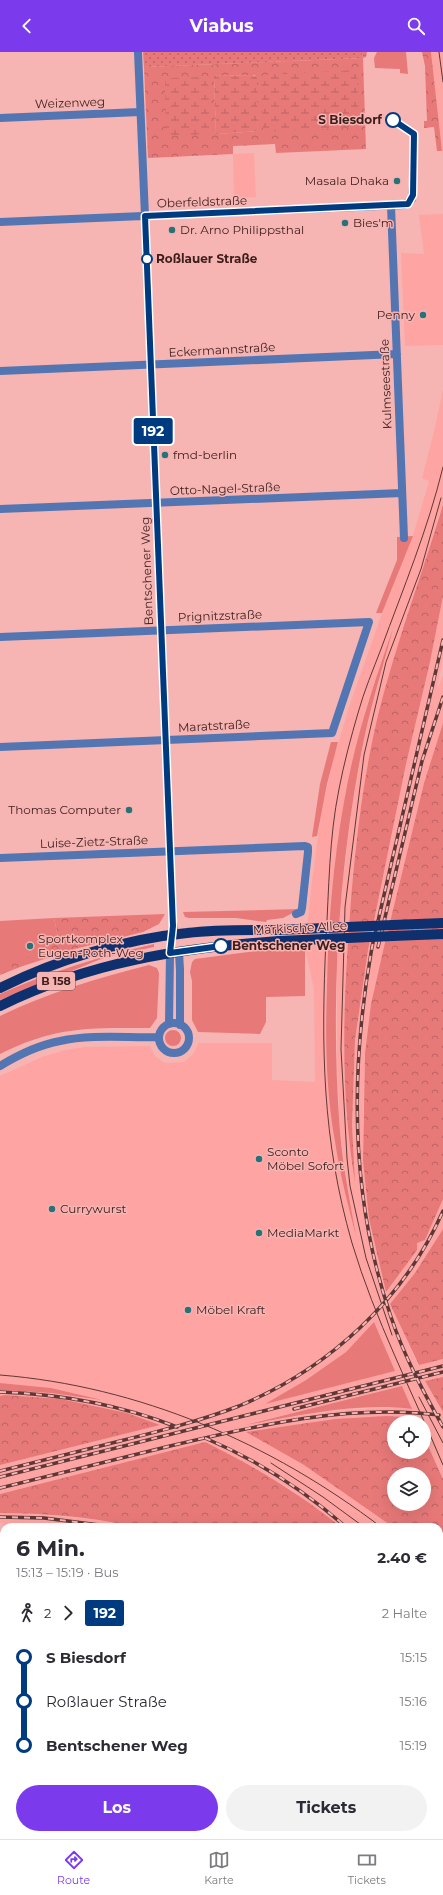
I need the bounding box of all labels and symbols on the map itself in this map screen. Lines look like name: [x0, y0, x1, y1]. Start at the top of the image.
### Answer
street label: Weizenweg: [35, 94, 105, 111]
place label: S Biesdorf: [318, 112, 383, 127]
marker: S Biesdorf: [385, 112, 401, 128]
place label: Masala Dhaka: [305, 173, 389, 188]
marker: Masala Dhaka: [392, 176, 402, 186]
street label: Oberfeldstraße: [157, 192, 247, 211]
place label: Bies'm: [353, 215, 394, 230]
marker: Bies'm: [340, 218, 350, 228]
place label: Dr. Arno Philippsthal: [180, 222, 304, 237]
marker: Dr. Arno Philippsthal: [167, 225, 177, 235]
place label: Roßlauer Straße: [156, 251, 258, 266]
marker: Roßlauer Straße: [141, 253, 153, 265]
place label: Penny: [377, 307, 415, 322]
marker: Penny: [418, 310, 428, 320]
street label: Eckermannstraße: [168, 339, 276, 360]
street label: Kulmseestraße: [376, 339, 395, 429]
line badge: 192: [130, 418, 176, 444]
place label: fmd-berlin: [173, 447, 237, 462]
marker: fmd-berlin: [160, 450, 170, 460]
street label: Otto-Nagel-Straße: [169, 479, 280, 498]
street label: Bentschener Weg: [137, 516, 156, 626]
street label: Prignitzstraße: [178, 607, 262, 624]
street label: Maratstraße: [178, 716, 250, 735]
place label: Thomas Computer: [8, 802, 121, 817]
marker: Thomas Computer: [124, 805, 134, 815]
street label: Luise-Zietz-Straße: [40, 832, 148, 851]
street label: Märkische Allee: [253, 918, 347, 937]
place label: Sportkomplex Eugen-Roth-Weg: [38, 931, 144, 960]
marker: Bentschener Weg: [213, 938, 229, 954]
place label: Bentschener Weg: [232, 938, 345, 953]
marker: Sportkomplex Eugen-Roth-Weg: [25, 941, 35, 951]
road number: B 158: [37, 972, 75, 990]
place label: Sconto Möbel Sofort: [267, 1144, 344, 1173]
marker: Sconto Möbel Sofort: [254, 1154, 264, 1164]
place label: Currywurst: [60, 1201, 127, 1216]
marker: Currywurst: [47, 1204, 57, 1214]
place label: MediaMarkt: [267, 1225, 340, 1240]
marker: MediaMarkt: [254, 1228, 264, 1238]
place label: Möbel Kraft: [196, 1302, 266, 1317]
marker: Möbel Kraft: [183, 1305, 193, 1315]

